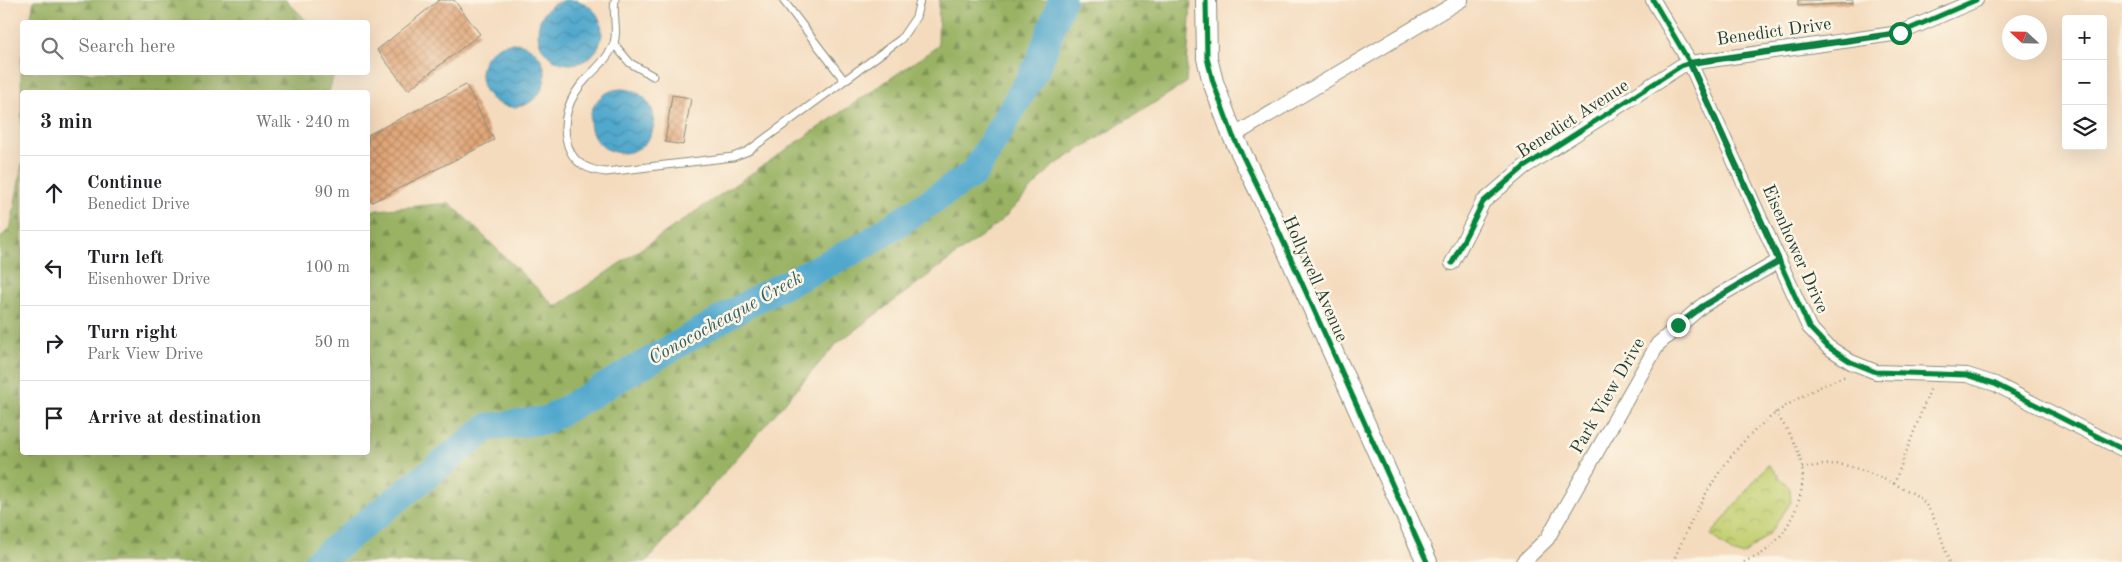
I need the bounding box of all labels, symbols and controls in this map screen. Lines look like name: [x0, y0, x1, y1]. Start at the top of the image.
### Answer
street label: Benedict Drive: [1716, 15, 1832, 49]
north arrow: [2002, 15, 2047, 60]
map controls: [2062, 15, 2107, 150]
button: +: [2062, 15, 2107, 60]
search box: [20, 20, 370, 75]
route start: [1889, 22, 1912, 45]
icon: search: [38, 34, 66, 62]
text: Search here: [78, 38, 175, 57]
button: −: [2062, 60, 2107, 105]
street label: Benedict Avenue: [1514, 76, 1632, 162]
button: layers: [2062, 105, 2107, 150]
text: 3 min: [40, 112, 93, 133]
text: Walk · 240 m: [255, 115, 350, 131]
text: Continue: [87, 174, 162, 193]
icon: ahead: [40, 179, 68, 207]
street label: Eisenhower Drive: [1759, 182, 1831, 316]
text: 90 m: [314, 185, 350, 201]
text: Benedict Drive: [87, 197, 190, 213]
street label: Hollywell Avenue: [1279, 213, 1351, 345]
text: Turn left: [87, 249, 164, 268]
icon: left: [40, 254, 68, 282]
text: 100 m: [305, 260, 350, 276]
water label: Conococheague Creek: [646, 269, 806, 369]
text: Eisenhower Drive: [87, 272, 210, 288]
route end: [1667, 314, 1690, 337]
text: Turn right: [87, 324, 177, 343]
icon: right: [40, 329, 68, 357]
text: 50 m: [314, 335, 350, 351]
street label: Park View Drive: [1568, 335, 1648, 457]
text: Park View Drive: [87, 347, 203, 363]
icon: arrive: [40, 404, 68, 432]
text: Arrive at destination: [87, 409, 261, 428]

